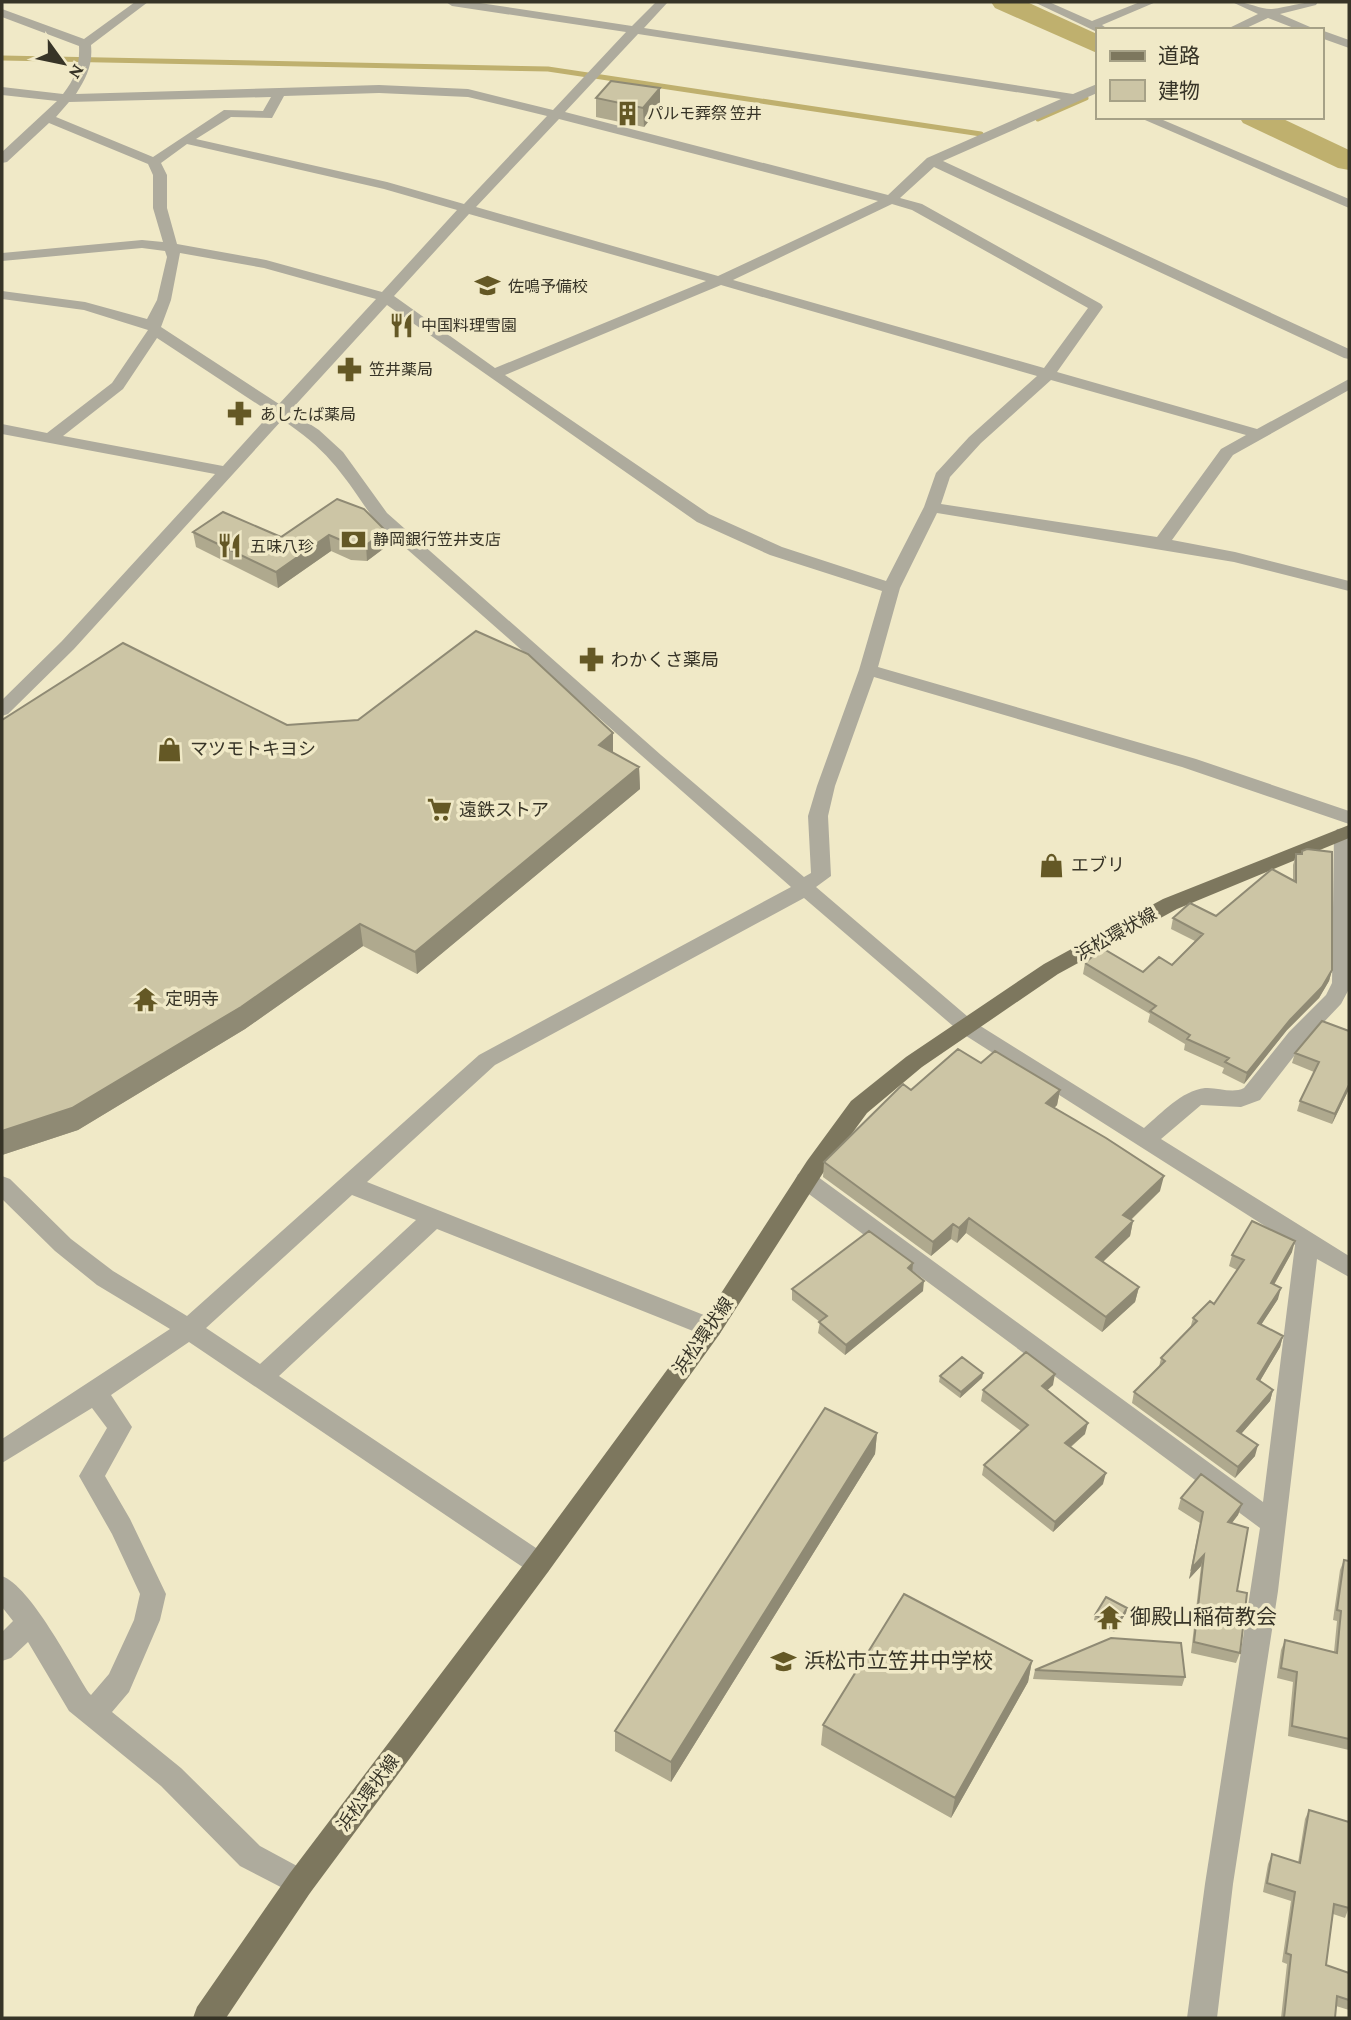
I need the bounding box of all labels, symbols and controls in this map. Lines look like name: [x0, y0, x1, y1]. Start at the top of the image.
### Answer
north arrow: [28, 28, 98, 98]
legend: [1096, 28, 1323, 119]
text: 道路: [1158, 44, 1200, 68]
text: N: [64, 61, 89, 83]
text: 建物: [1158, 79, 1200, 103]
building icon: パルモ葬祭 笠井: [613, 99, 641, 127]
place label: パルモ葬祭 笠井: [647, 104, 762, 122]
school or university icon: 佐鳴予備校: [474, 272, 502, 300]
place label: 佐鳴予備校: [508, 278, 588, 295]
restaurant icon: 中国料理雪園: [387, 311, 415, 339]
place label: 中国料理雪園: [421, 317, 517, 334]
pharmacy icon: 笠井薬局: [335, 355, 363, 383]
place label: 笠井薬局: [369, 361, 433, 378]
pharmacy icon: あしたば薬局: [226, 400, 254, 428]
place label: あしたば薬局: [260, 406, 356, 423]
bank icon: 静岡銀行笠井支店: [339, 525, 367, 553]
place label: 静岡銀行笠井支店: [373, 531, 501, 548]
restaurant icon: 五味八珍: [216, 532, 244, 560]
place label: 五味八珍: [250, 538, 314, 555]
pharmacy icon: わかくさ薬局: [577, 646, 605, 674]
place label: わかくさ薬局: [611, 650, 719, 670]
shop icon: マツモトキヨシ: [156, 735, 184, 763]
place label: マツモトキヨシ: [190, 739, 316, 759]
supermarket icon: 遠鉄ストア: [425, 796, 453, 824]
place label: 遠鉄ストア: [459, 800, 549, 820]
shop icon: エブリ: [1037, 851, 1065, 879]
place label: エブリ: [1071, 855, 1125, 875]
street label: 浜松環状線: [1072, 903, 1160, 965]
temple icon: 定明寺: [131, 985, 159, 1013]
place label: 定明寺: [165, 989, 219, 1009]
street label: 浜松環状線: [669, 1293, 737, 1379]
temple icon: 御殿山稲荷教会: [1096, 1603, 1124, 1631]
place label: 御殿山稲荷教会: [1130, 1605, 1277, 1629]
school or university icon: 浜松市立笠井中学校: [770, 1647, 798, 1675]
place label: 浜松市立笠井中学校: [804, 1649, 993, 1673]
street label: 浜松環状線: [333, 1751, 403, 1835]

